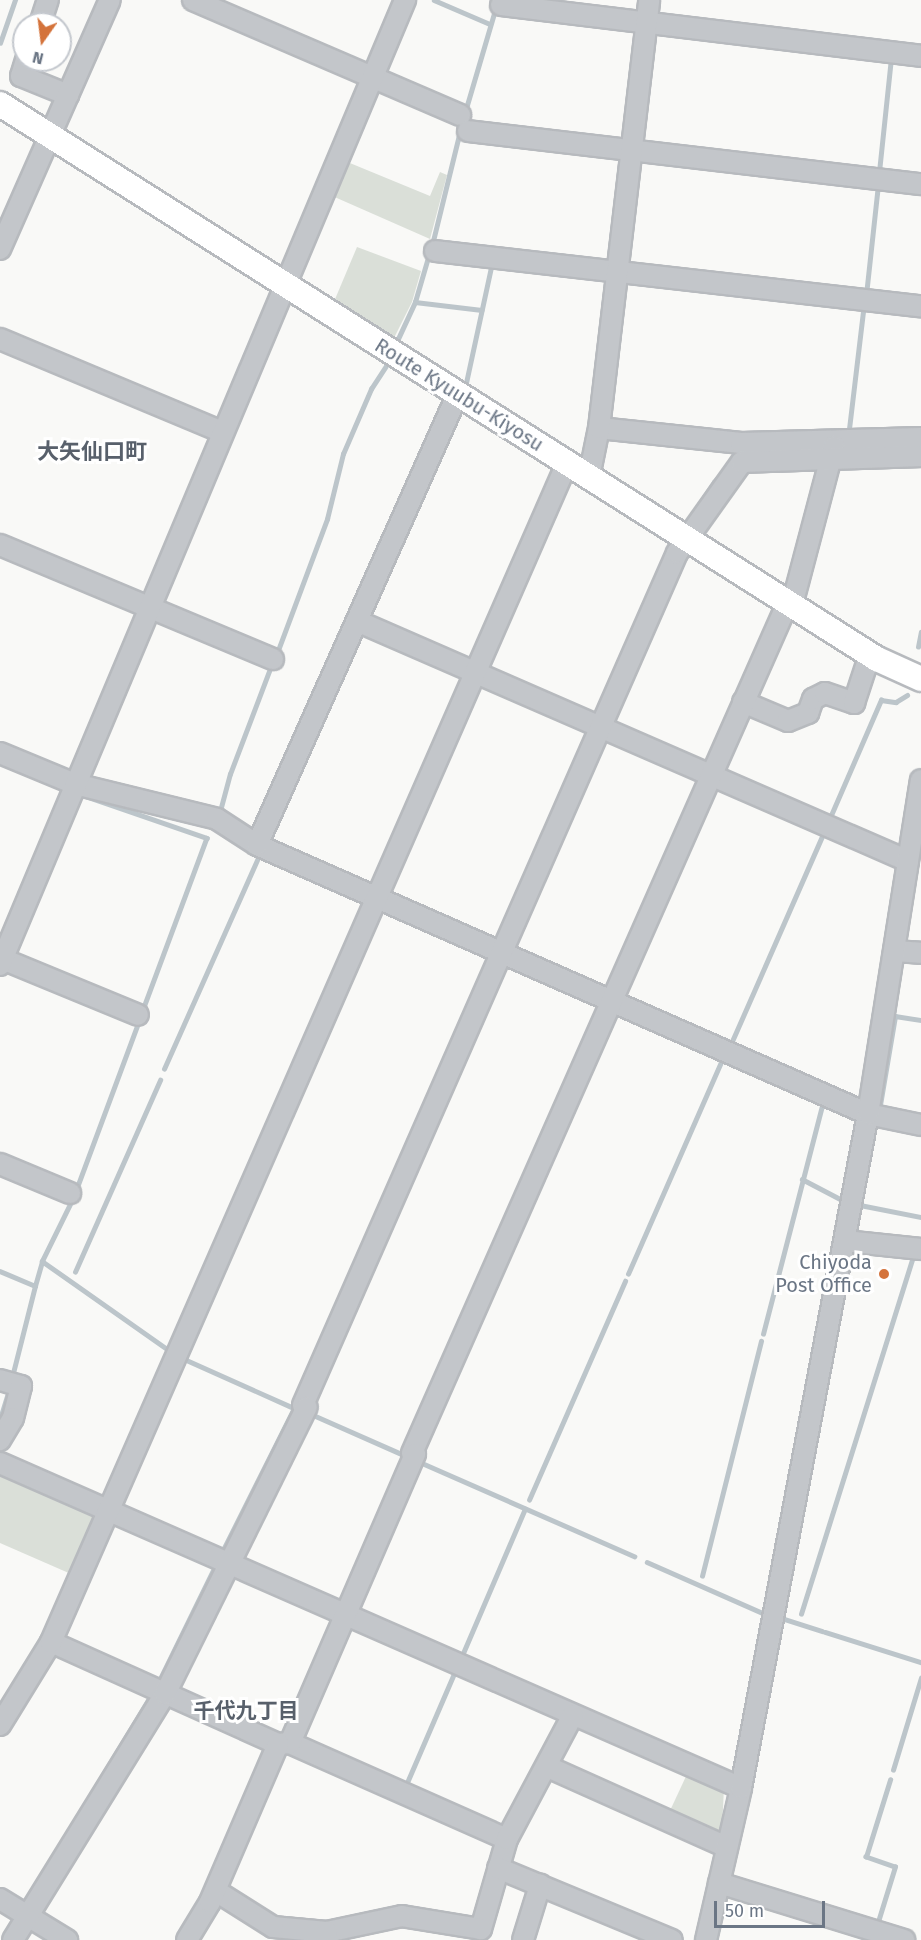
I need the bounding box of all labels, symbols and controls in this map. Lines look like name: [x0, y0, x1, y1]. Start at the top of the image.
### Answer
north arrow: [12, 12, 72, 72]
text: N: [31, 48, 45, 69]
street label: Route Kyuubu-Kiyosu: [370, 333, 548, 457]
district label: 大矢仙口町: [37, 439, 147, 465]
place label: Chiyoda Post Office: [775, 1250, 872, 1297]
marker: Chiyoda Post Office: [877, 1267, 891, 1281]
district label: 千代九丁目: [194, 1698, 298, 1724]
scale bar: [717, 1889, 828, 1927]
text: 50 m: [725, 1900, 764, 1922]

